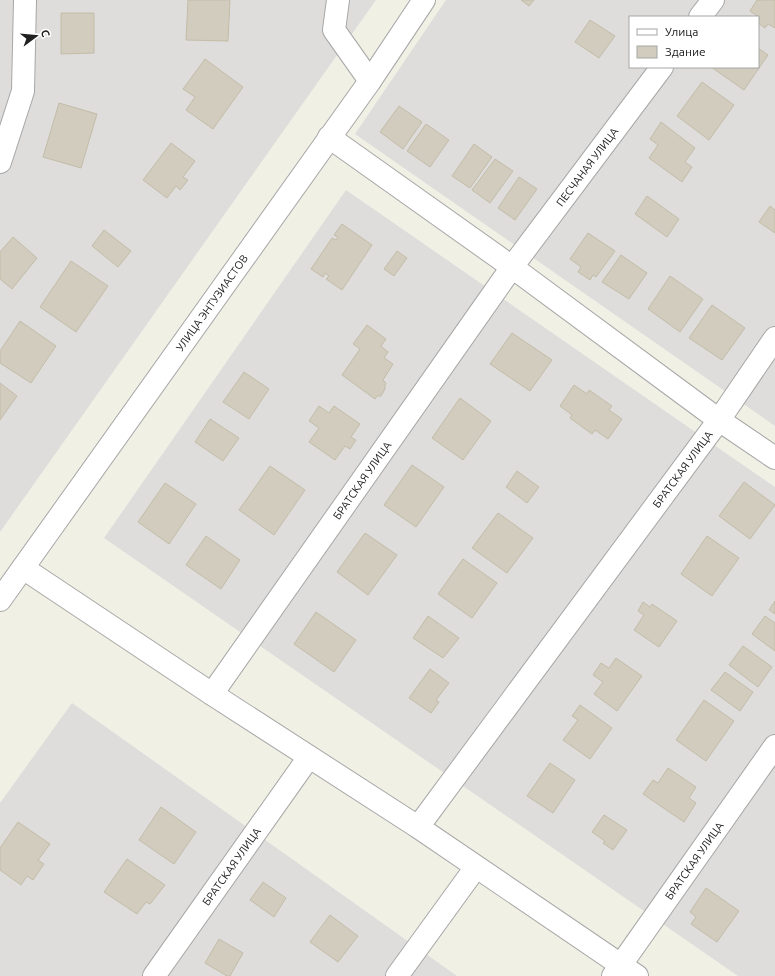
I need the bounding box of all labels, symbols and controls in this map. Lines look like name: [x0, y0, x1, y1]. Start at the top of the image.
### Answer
north arrow: [16, 16, 56, 56]
legend: [629, 16, 759, 68]
text: Улица: [665, 25, 698, 38]
text: С: [39, 28, 52, 38]
text: Здание: [665, 45, 706, 58]
street label: ПЕСЧАНАЯ УЛИЦА: [554, 125, 621, 208]
street label: УЛИЦА ЭНТУЗИАСТОВ: [174, 252, 250, 353]
street label: БРАТСКАЯ УЛИЦА: [650, 428, 715, 510]
street label: БРАТСКАЯ УЛИЦА: [331, 439, 394, 522]
street label: БРАТСКАЯ УЛИЦА: [663, 819, 726, 902]
street label: БРАТСКАЯ УЛИЦА: [200, 825, 263, 908]

